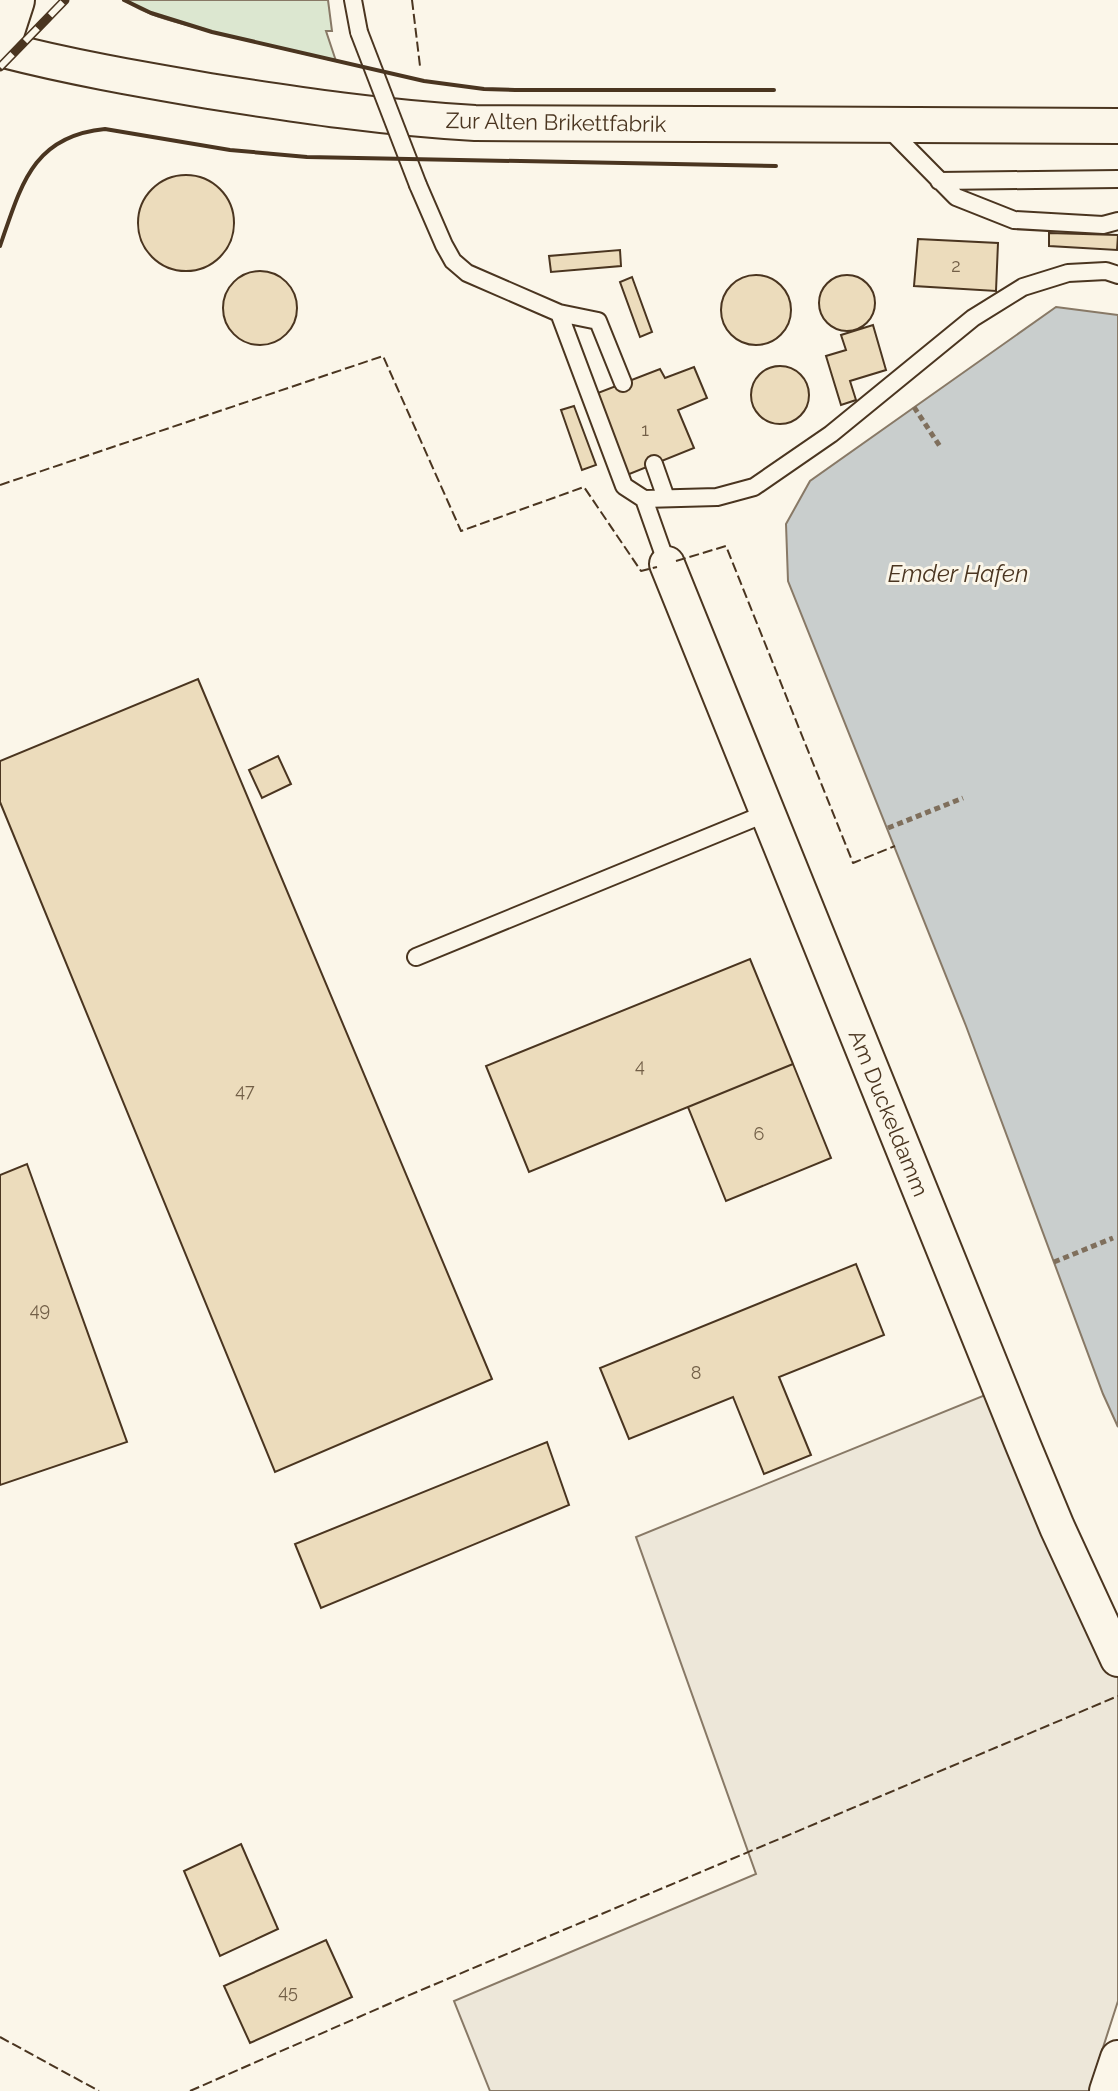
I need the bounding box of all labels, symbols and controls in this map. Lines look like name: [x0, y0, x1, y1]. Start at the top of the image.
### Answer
street label: Zur Alten Brikettfabrik: [445, 107, 667, 137]
house number: 2: [951, 255, 961, 276]
house number: 1: [641, 419, 649, 440]
water label: Emder Hafen: [888, 559, 1028, 588]
street label: Am Duckeldamm: [844, 1026, 934, 1200]
house number: 4: [635, 1055, 645, 1076]
house number: 47: [235, 1080, 255, 1101]
house number: 6: [754, 1123, 765, 1144]
house number: 49: [30, 1299, 50, 1320]
house number: 8: [691, 1362, 701, 1383]
house number: 45: [278, 1981, 298, 2002]

